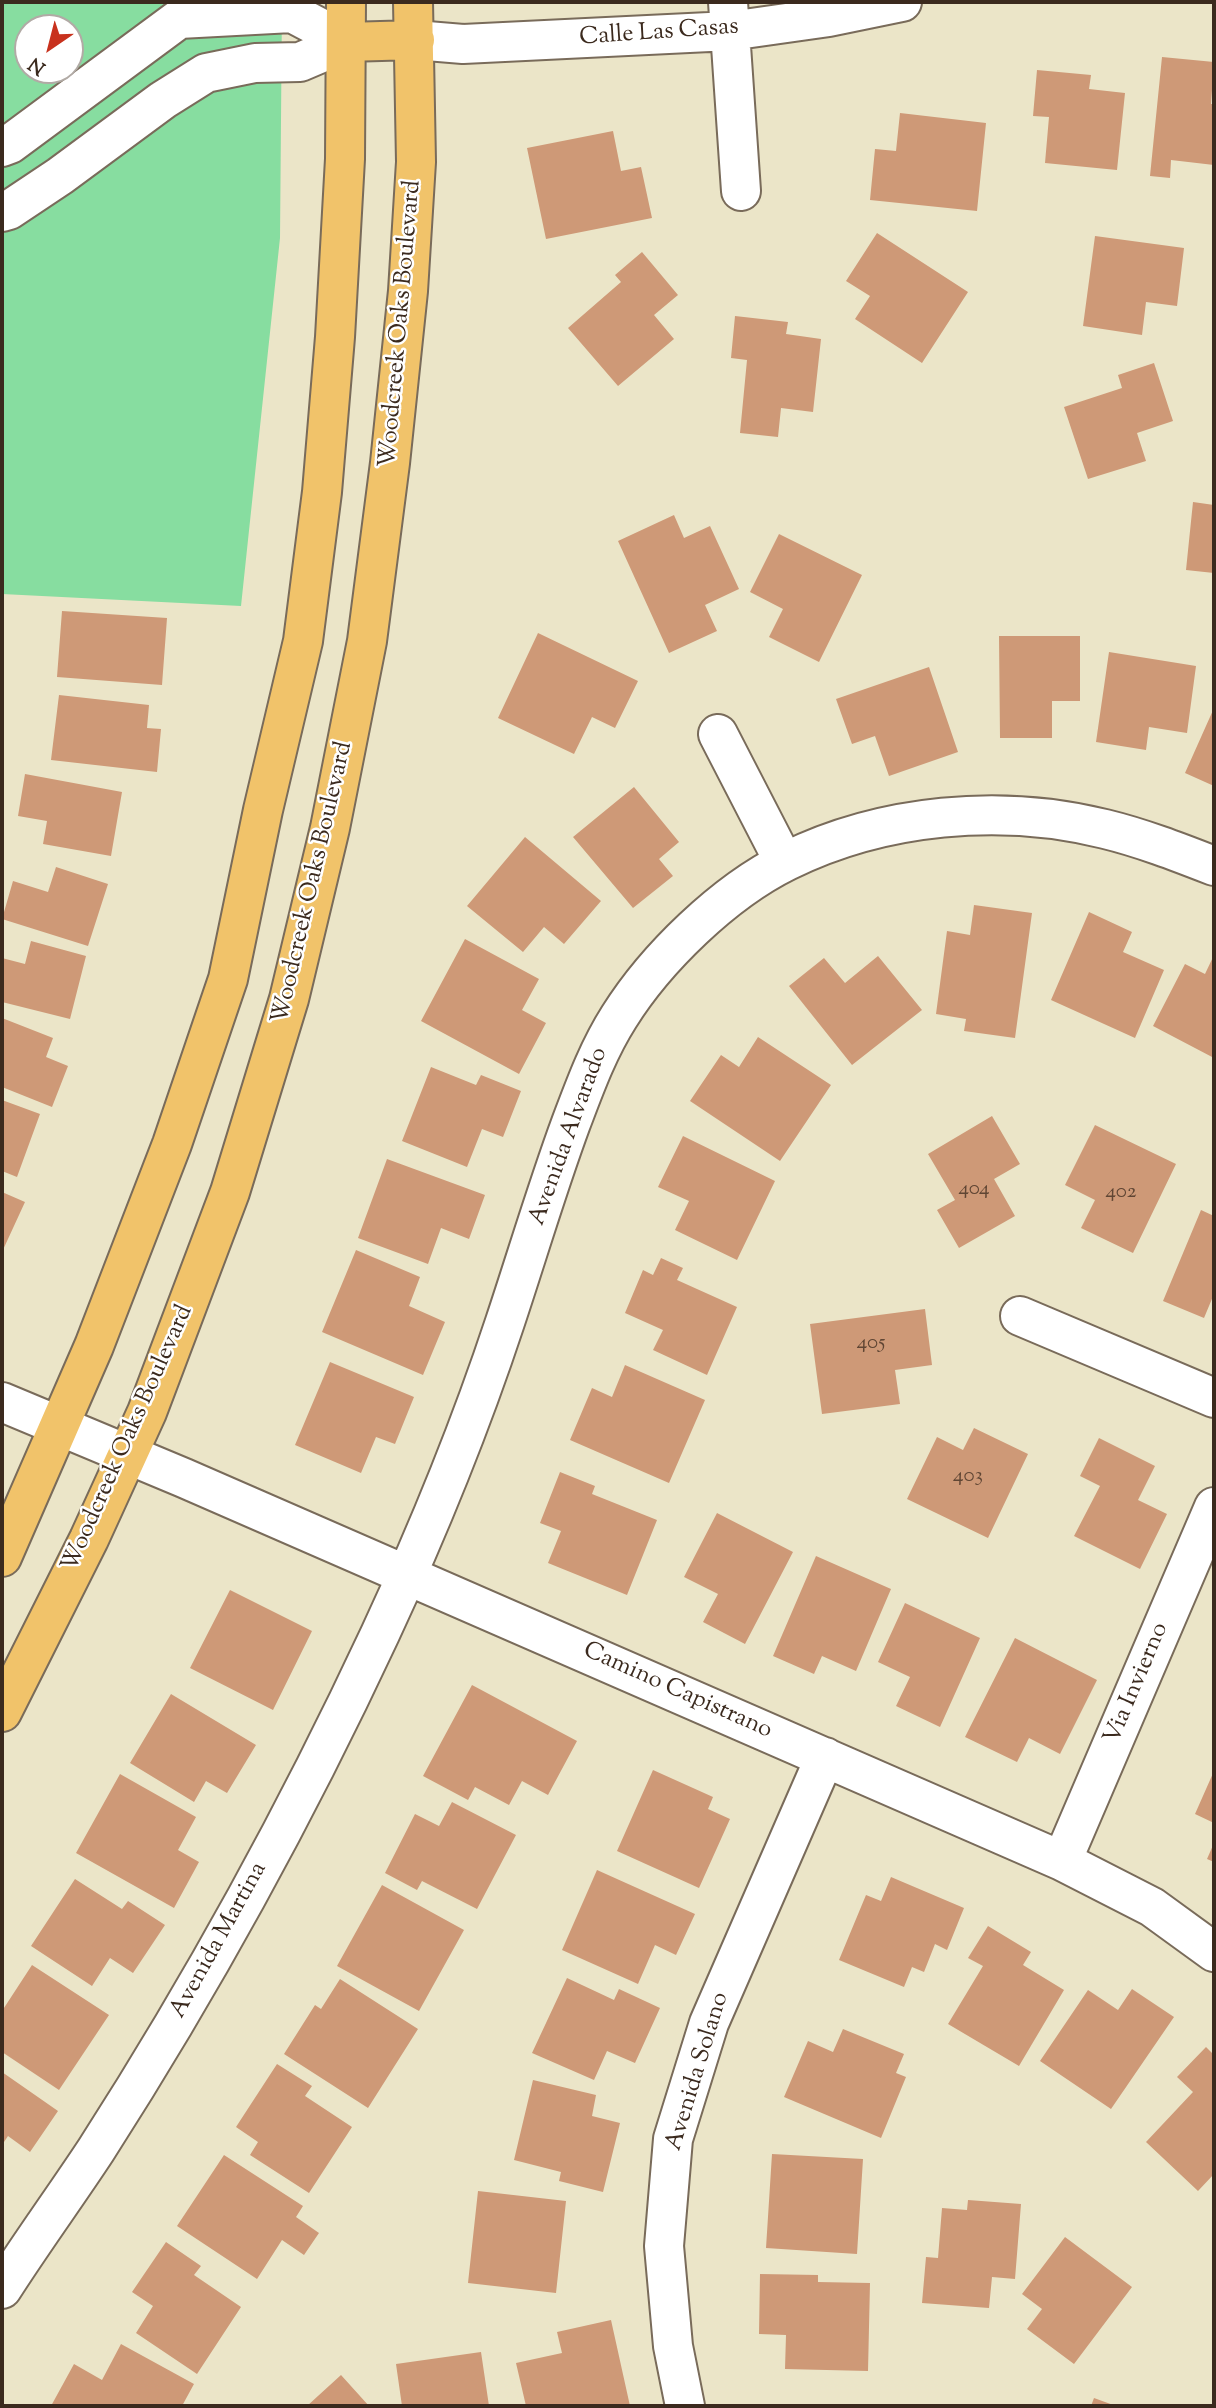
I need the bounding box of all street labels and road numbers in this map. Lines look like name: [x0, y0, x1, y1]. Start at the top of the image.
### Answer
street label: Calle Las Casas: [578, 14, 740, 54]
street label: Woodcreek Oaks Boulevard: [375, 179, 429, 469]
street label: Woodcreek Oaks Boulevard: [268, 739, 360, 1027]
street label: Avenida Alvarado: [524, 1044, 616, 1230]
street label: Woodcreek Oaks Boulevard: [57, 1301, 201, 1577]
street label: Via Invierno: [1100, 1619, 1176, 1749]
street label: Camino Capistrano: [578, 1637, 776, 1747]
street label: Avenida Martina: [165, 1858, 275, 2024]
street label: Avenida Solano: [661, 1989, 737, 2155]

